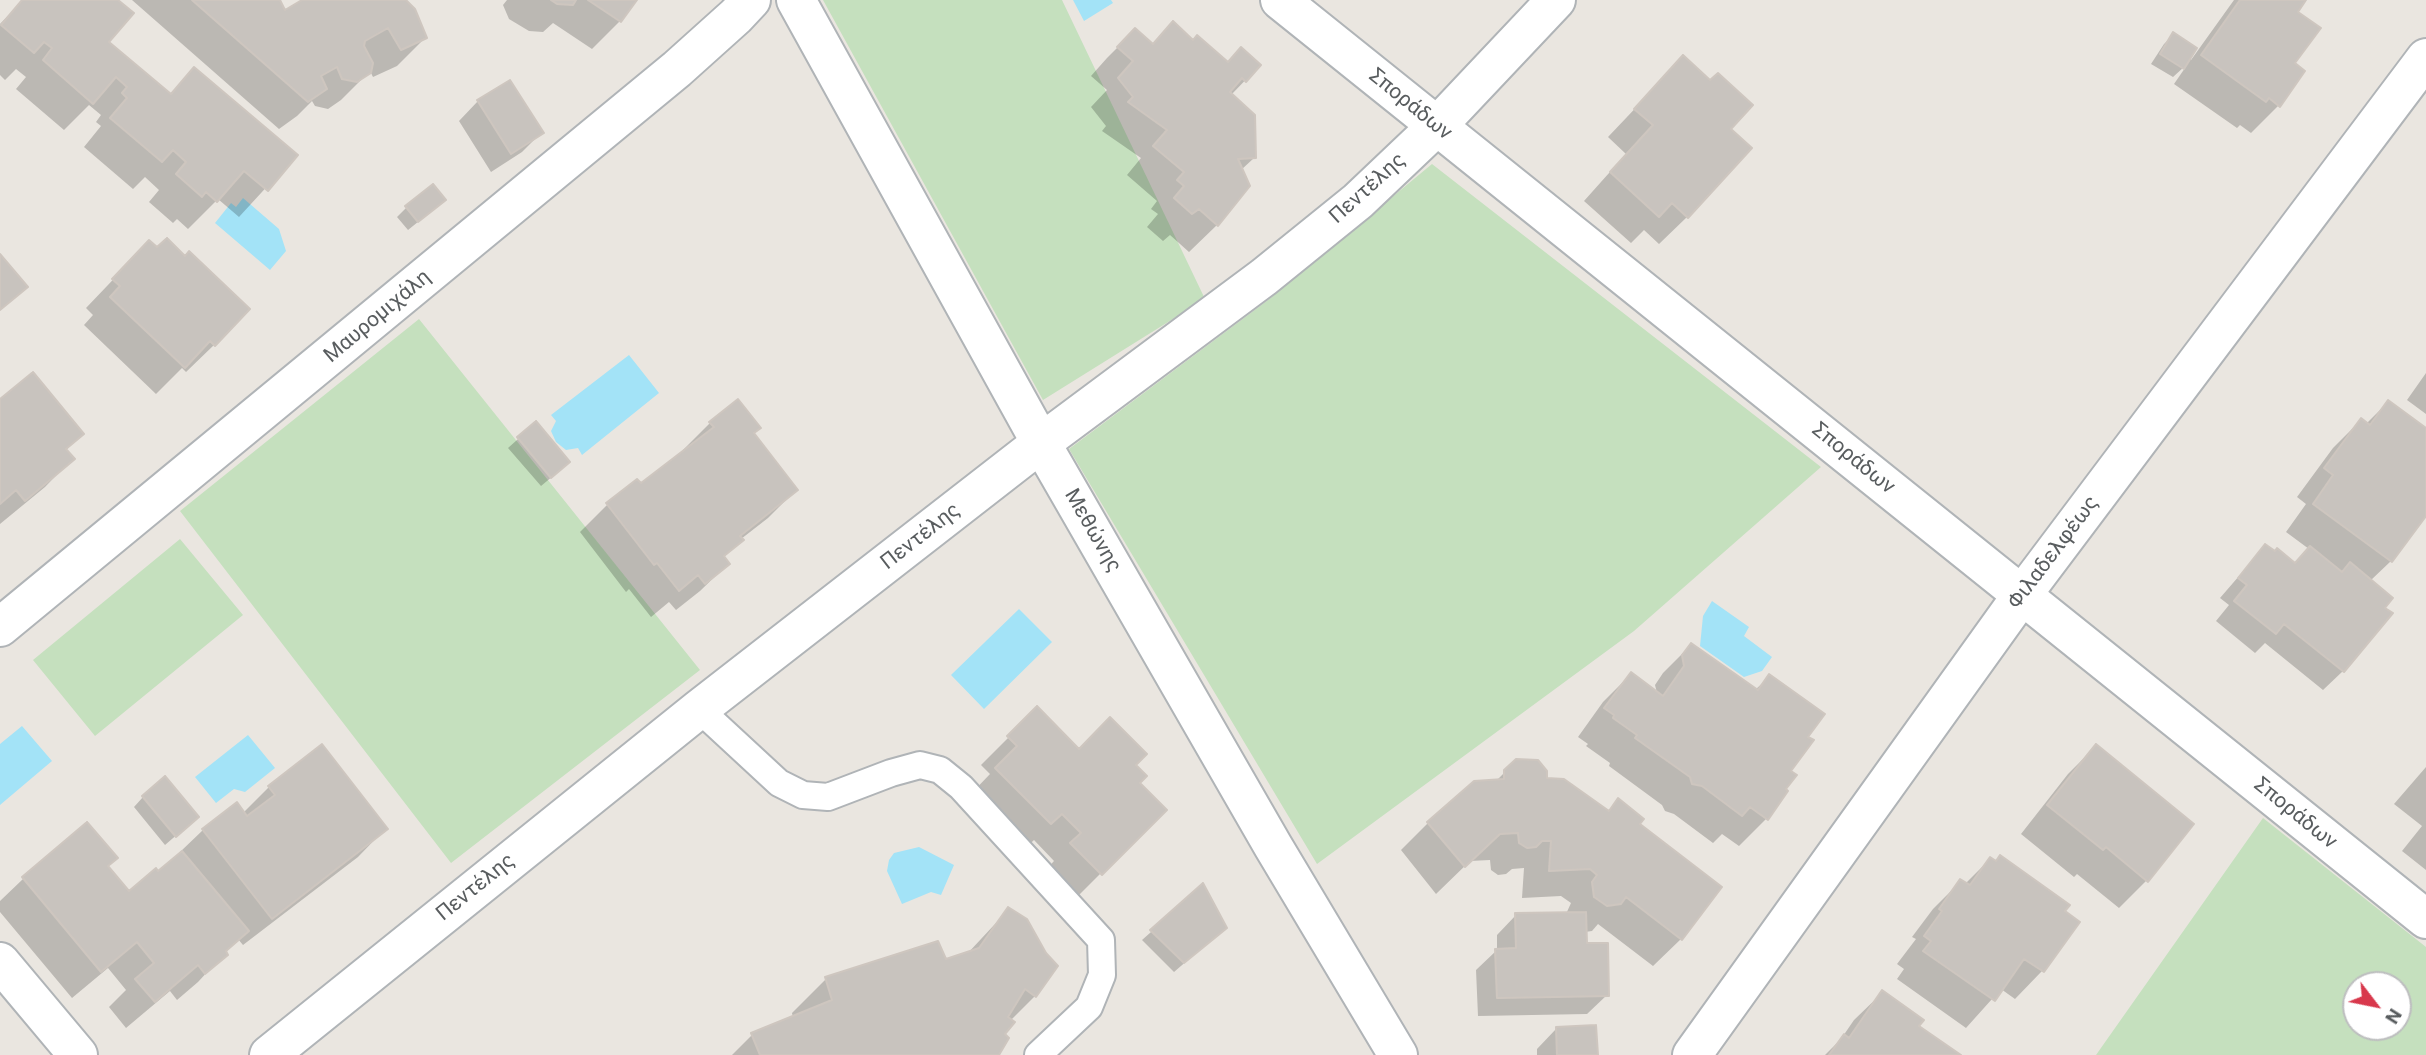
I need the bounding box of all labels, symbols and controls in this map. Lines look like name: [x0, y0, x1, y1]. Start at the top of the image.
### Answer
street label: Σποράδων: [1363, 64, 1457, 146]
street label: Πεντέλης: [1325, 148, 1411, 230]
street label: Μαυρομιχάλη: [320, 265, 436, 369]
street label: Σποράδων: [1806, 418, 1900, 500]
street label: Μεθώνης: [1058, 485, 1126, 577]
street label: Φιλαδελφέως: [2003, 491, 2105, 615]
street label: Πεντέλης: [876, 498, 966, 576]
street label: Σποράδων: [2248, 773, 2342, 855]
street label: Πεντέλης: [432, 849, 520, 927]
north arrow: [2342, 971, 2412, 1041]
text: N: [2380, 1005, 2407, 1028]

